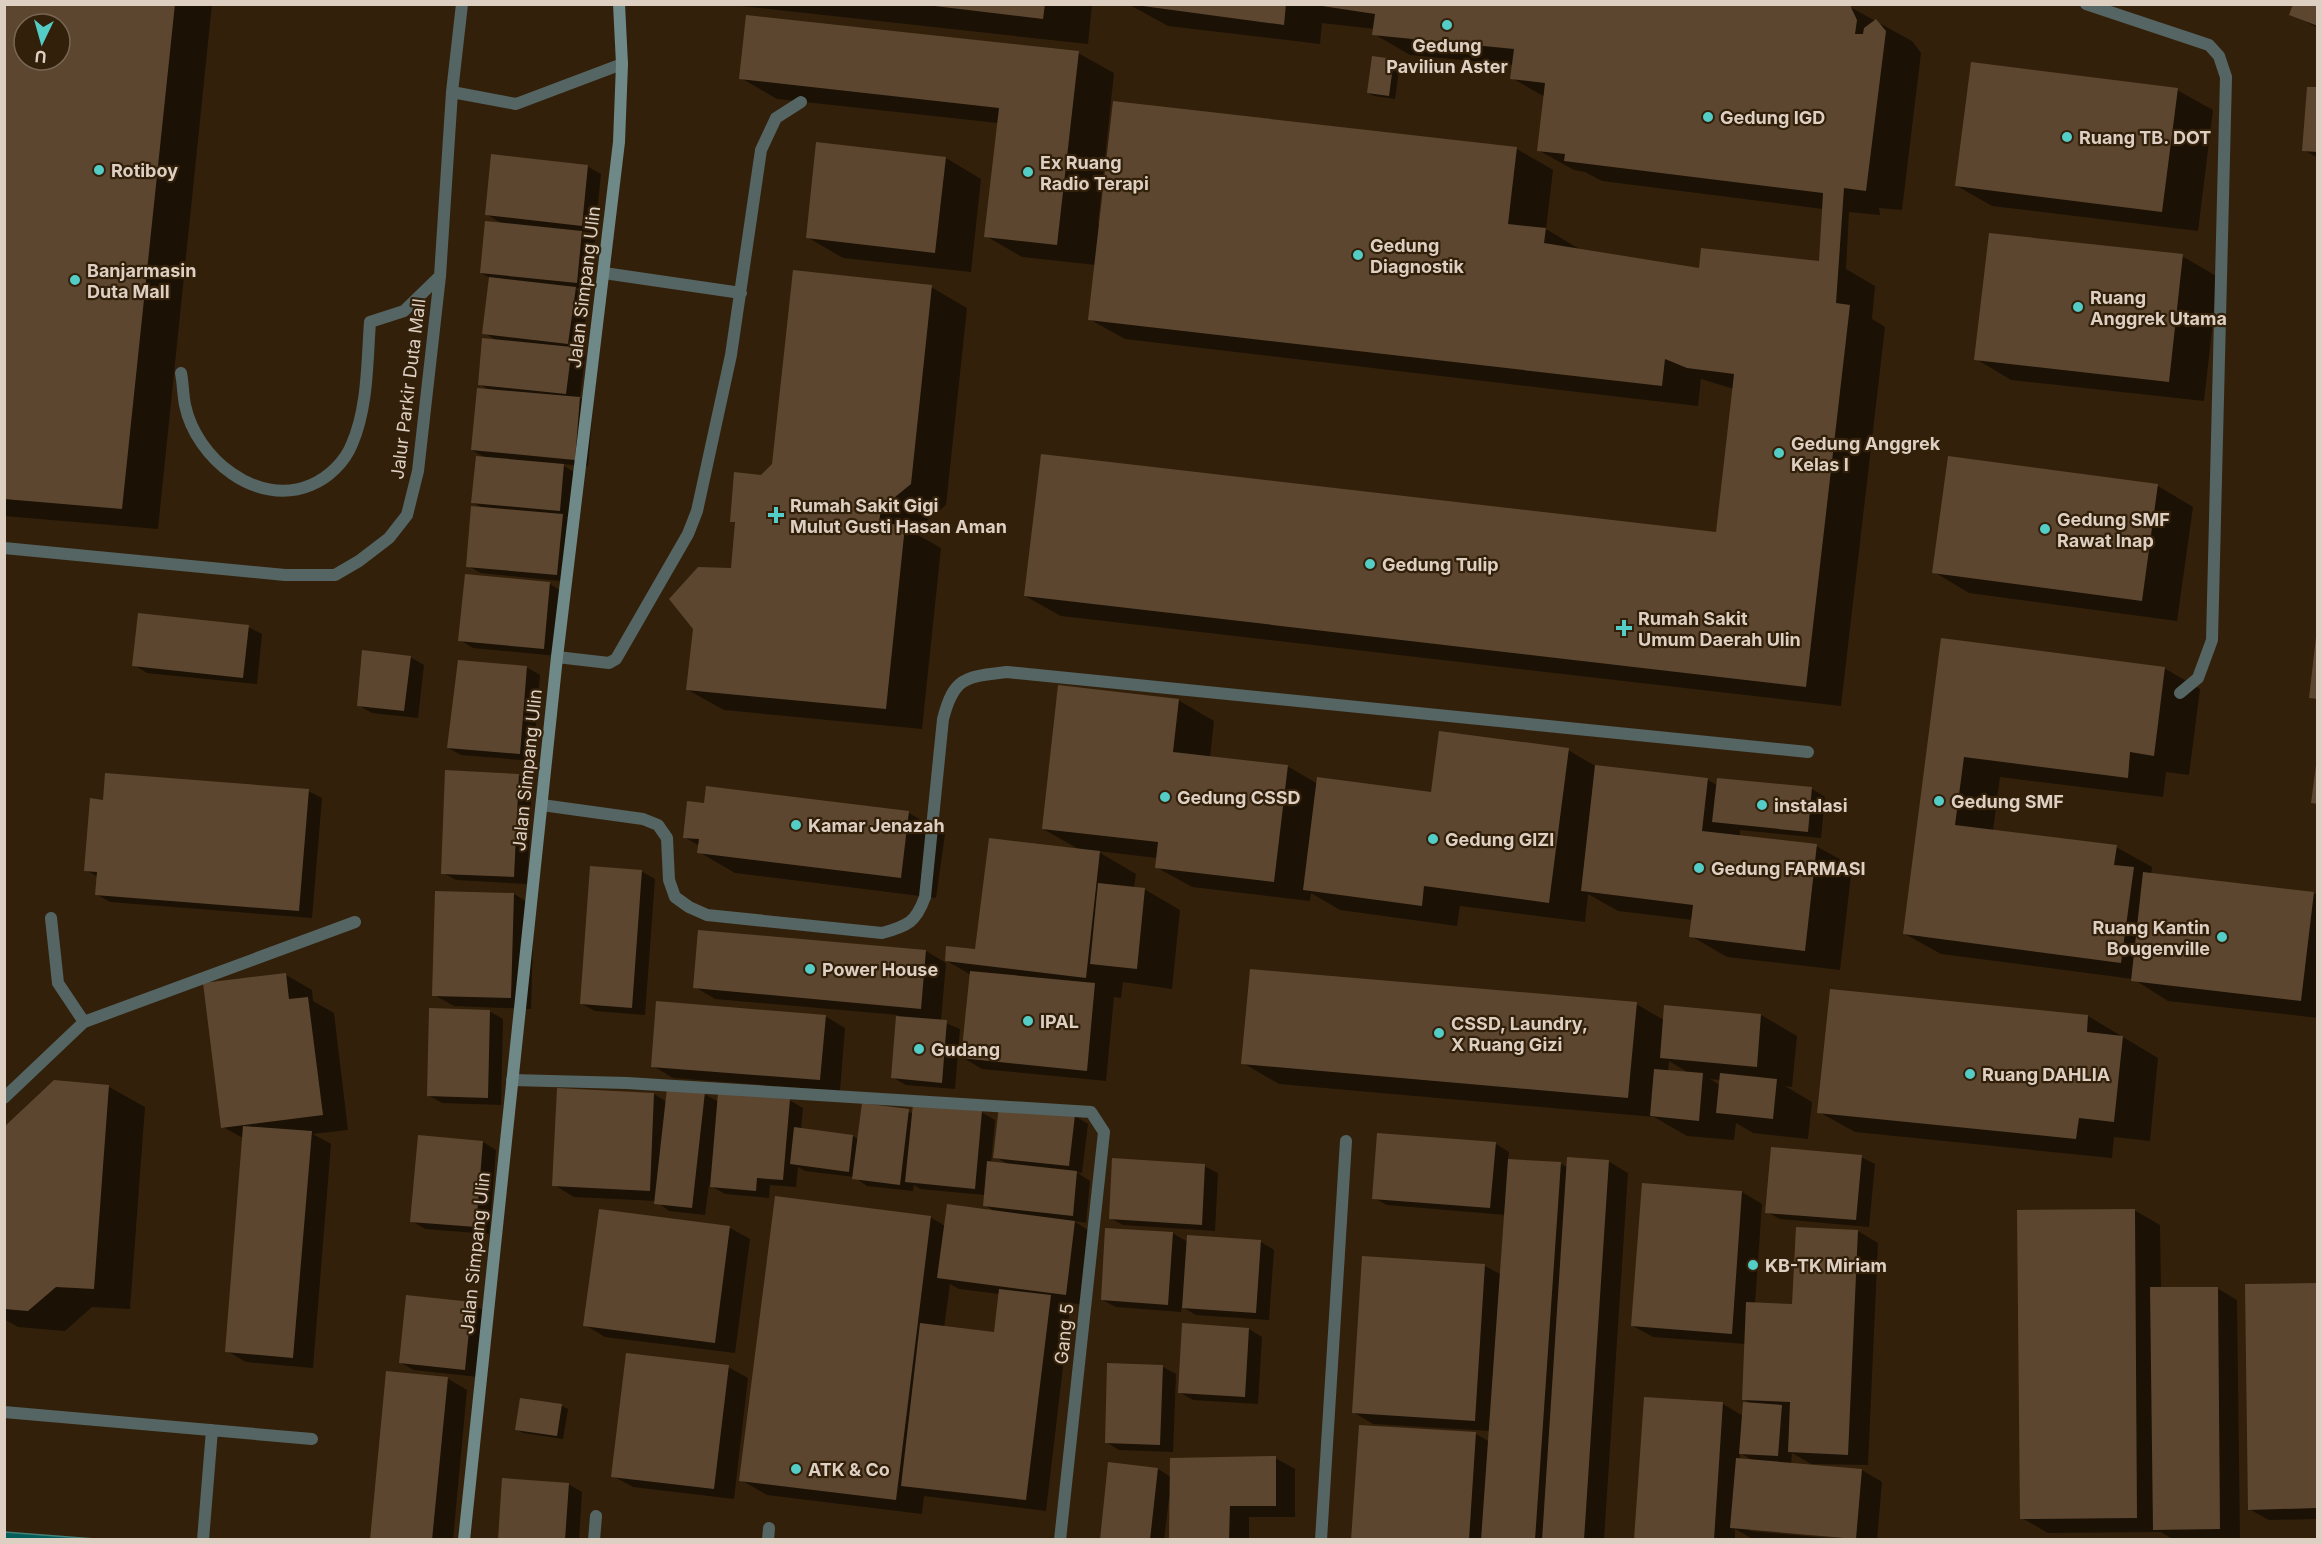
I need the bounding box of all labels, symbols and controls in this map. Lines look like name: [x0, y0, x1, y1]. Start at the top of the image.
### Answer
north arrow: [12, 12, 72, 72]
marker: Gedung Paviliun Aster: [1440, 18, 1454, 32]
place label: Gedung Paviliun Aster: [1386, 35, 1508, 77]
text: U: [34, 46, 47, 67]
place label: Gedung IGD: [1720, 107, 1825, 128]
marker: Gedung IGD: [1701, 110, 1715, 124]
place label: Ruang TB. DOT: [2079, 127, 2211, 148]
marker: Ruang TB. DOT: [2060, 130, 2074, 144]
place label: Ex Ruang Radio Terapi: [1040, 152, 1149, 194]
place label: Rotiboy: [111, 160, 178, 181]
marker: Rotiboy: [92, 163, 106, 177]
marker: Ex Ruang Radio Terapi: [1021, 165, 1035, 179]
street label: Jalan Simpang Ulin: [564, 205, 604, 369]
place label: Gedung Diagnostik: [1370, 235, 1464, 277]
marker: Gedung Diagnostik: [1351, 248, 1365, 262]
place label: Banjarmasin Duta Mall: [87, 260, 196, 302]
marker: Banjarmasin Duta Mall: [68, 273, 82, 287]
place label: Ruang Anggrek Utama: [2090, 287, 2227, 329]
street label: Jalur Parkir Duta Mall: [386, 297, 430, 481]
marker: Ruang Anggrek Utama: [2071, 300, 2085, 314]
place label: Gedung Anggrek Kelas I: [1791, 433, 1941, 475]
marker: Gedung Anggrek Kelas I: [1772, 446, 1786, 460]
place label: Rumah Sakit Gigi Mulut Gusti Hasan Aman: [790, 495, 1007, 537]
marker: Rumah Sakit Gigi Mulut Gusti Hasan Aman: [767, 506, 785, 524]
place label: Gedung SMF Rawat Inap: [2057, 509, 2170, 551]
marker: Gedung SMF Rawat Inap: [2038, 522, 2052, 536]
place label: Gedung Tulip: [1382, 554, 1499, 575]
marker: Gedung Tulip: [1363, 557, 1377, 571]
place label: Rumah Sakit Umum Daerah Ulin: [1638, 608, 1801, 650]
marker: Rumah Sakit Umum Daerah Ulin: [1615, 619, 1633, 637]
street label: Jalan Simpang Ulin: [508, 688, 546, 852]
place label: Gedung CSSD: [1177, 787, 1301, 808]
marker: Gedung CSSD: [1158, 790, 1172, 804]
place label: Gedung SMF: [1951, 791, 2064, 812]
marker: Gedung SMF: [1932, 794, 1946, 808]
place label: instalasi: [1774, 795, 1848, 816]
marker: instalasi: [1755, 798, 1769, 812]
place label: Kamar Jenazah: [808, 815, 945, 836]
marker: Kamar Jenazah: [789, 818, 803, 832]
place label: Gedung GIZI: [1445, 829, 1554, 850]
marker: Gedung GIZI: [1426, 832, 1440, 846]
place label: Gedung FARMASI: [1711, 858, 1866, 879]
marker: Gedung FARMASI: [1692, 861, 1706, 875]
place label: Ruang Kantin Bougenville: [2092, 917, 2210, 959]
marker: Ruang Kantin Bougenville: [2215, 930, 2229, 944]
place label: Power House: [822, 959, 938, 980]
marker: Power House: [803, 962, 817, 976]
place label: IPAL: [1040, 1011, 1079, 1032]
place label: CSSD, Laundry, X Ruang Gizi: [1451, 1013, 1588, 1055]
marker: IPAL: [1021, 1014, 1035, 1028]
marker: CSSD, Laundry, X Ruang Gizi: [1432, 1026, 1446, 1040]
place label: Gudang: [931, 1039, 1000, 1060]
marker: Gudang: [912, 1042, 926, 1056]
place label: Ruang DAHLIA: [1982, 1064, 2110, 1085]
marker: Ruang DAHLIA: [1963, 1067, 1977, 1081]
street label: Jalan Simpang Ulin: [456, 1171, 494, 1335]
place label: KB-TK Miriam: [1765, 1255, 1887, 1276]
marker: KB-TK Miriam: [1746, 1258, 1760, 1272]
street label: Gang 5: [1050, 1302, 1078, 1366]
place label: ATK & Co: [808, 1459, 890, 1480]
marker: ATK & Co: [789, 1462, 803, 1476]

